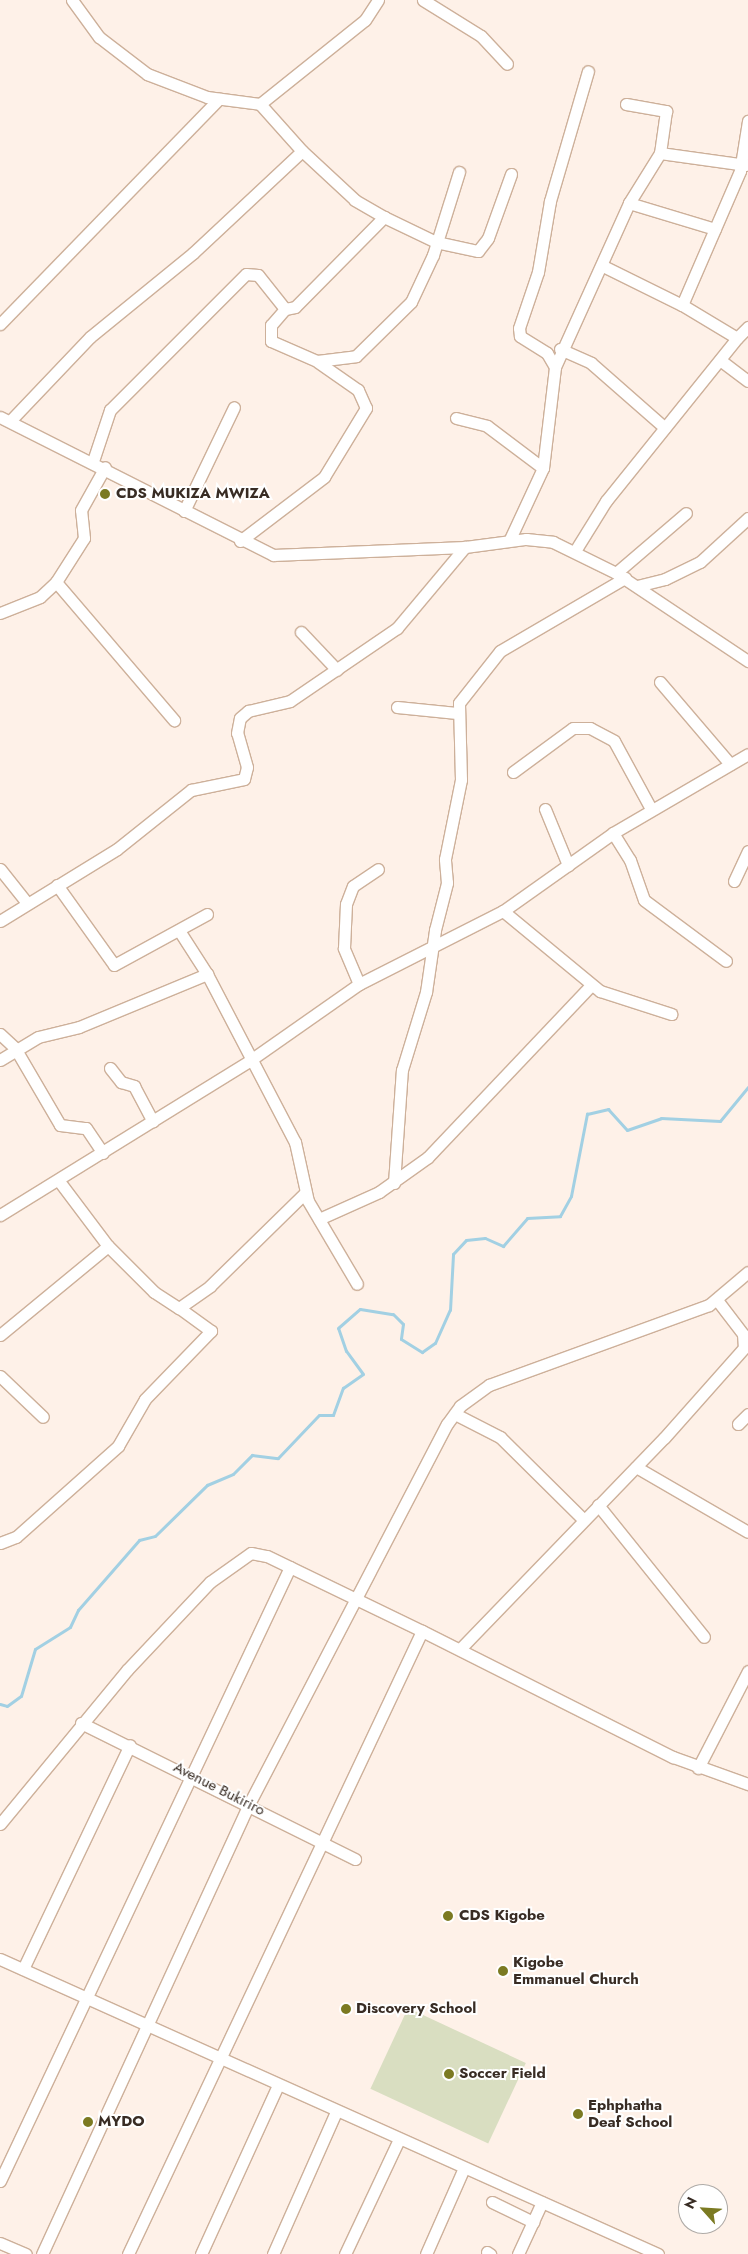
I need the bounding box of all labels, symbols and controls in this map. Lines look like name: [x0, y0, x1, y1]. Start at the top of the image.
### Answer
place label: CDS MUKIZA MWIZA: [116, 485, 270, 503]
marker: CDS MUKIZA MWIZA: [98, 487, 112, 501]
street label: Avenue Bukiriro: [170, 1758, 268, 1820]
place label: CDS Kigobe: [459, 1907, 545, 1925]
marker: CDS Kigobe: [441, 1909, 455, 1923]
place label: Kigobe Emmanuel Church: [513, 1953, 639, 1988]
marker: Kigobe Emmanuel Church: [497, 1965, 509, 1977]
place label: Discovery School: [356, 2000, 476, 2018]
marker: Discovery School: [340, 2003, 352, 2015]
place label: Soccer Field: [459, 2065, 546, 2083]
marker: Soccer Field: [443, 2068, 455, 2080]
place label: Ephphatha Deaf School: [588, 2096, 672, 2131]
marker: Ephphatha Deaf School: [572, 2108, 584, 2120]
place label: MYDO: [98, 2113, 145, 2131]
marker: MYDO: [82, 2116, 94, 2128]
north arrow: [678, 2184, 728, 2234]
text: N: [679, 2193, 702, 2212]

